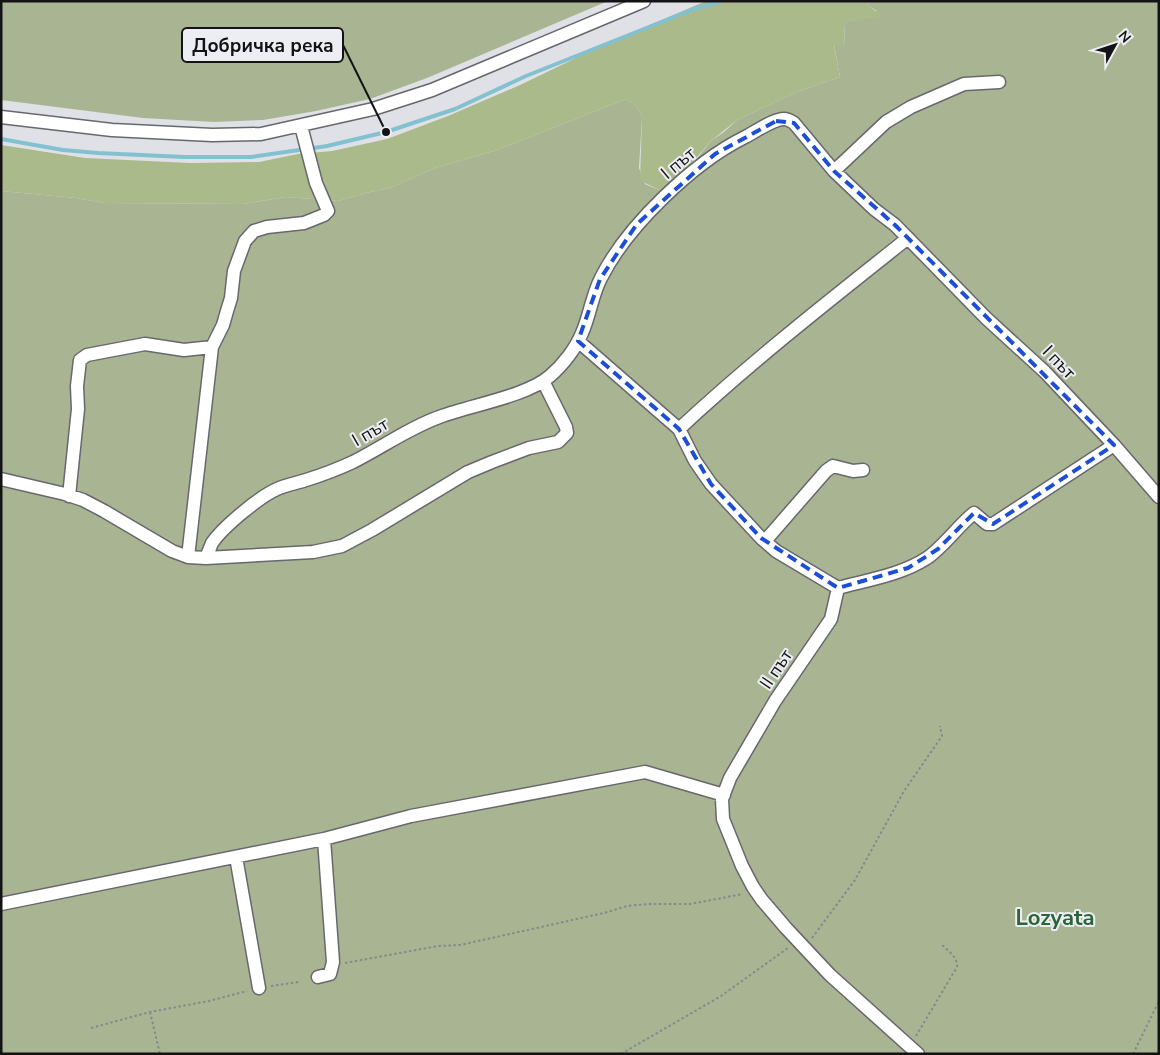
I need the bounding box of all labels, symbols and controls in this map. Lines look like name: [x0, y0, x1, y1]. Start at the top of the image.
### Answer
north arrow: [1090, 20, 1140, 70]
text: N: [1114, 27, 1135, 47]
callout: Добричка река: [182, 28, 343, 62]
text: Добричка река: [192, 33, 334, 59]
street label: І път: [656, 141, 700, 185]
street label: І път: [1037, 340, 1081, 384]
street label: І път: [347, 412, 393, 452]
street label: ІІ път: [754, 645, 798, 693]
district label: Lozyata: [1016, 903, 1094, 933]

